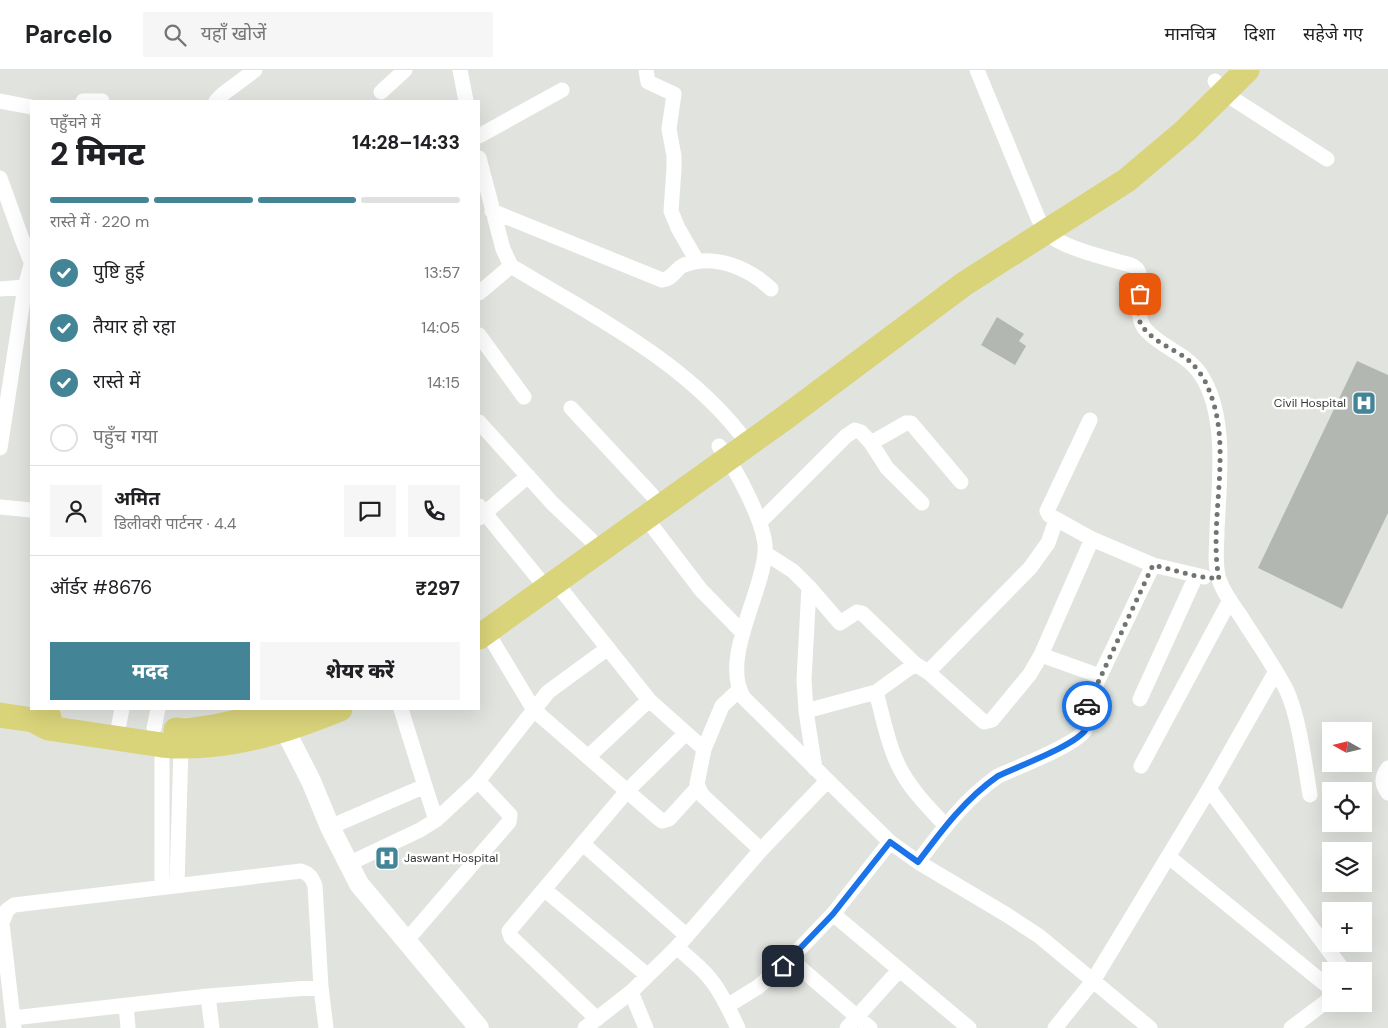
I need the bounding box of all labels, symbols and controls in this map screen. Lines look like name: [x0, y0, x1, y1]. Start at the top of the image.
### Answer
search box: [143, 12, 493, 57]
text: Parcelo: [25, 19, 113, 50]
icon: search: [161, 21, 189, 49]
text: यहाँ खोजें: [201, 21, 266, 46]
text: मानचित्र: [1164, 22, 1216, 46]
text: दिशा: [1244, 22, 1275, 46]
text: सहेजे गए: [1303, 22, 1363, 46]
text: पहुँचने में: [50, 112, 100, 133]
text: 14:28–14:33: [352, 130, 460, 155]
text: 2 मिनट: [50, 133, 145, 175]
text: रास्ते में · 220 m: [50, 211, 149, 232]
icon: check: [50, 259, 78, 287]
text: पुष्टि हुई: [93, 259, 144, 284]
text: 13:57: [424, 262, 460, 283]
pin: [1119, 273, 1161, 315]
icon: bag: [1126, 280, 1154, 308]
icon: check: [50, 314, 78, 342]
text: तैयार हो रहा: [93, 314, 175, 339]
text: 14:05: [421, 317, 460, 338]
icon: check: [50, 369, 78, 397]
text: रास्ते में: [93, 369, 140, 394]
text: 14:15: [427, 372, 460, 393]
hospital icon: Civil Hospital: [1351, 390, 1377, 416]
place label: Civil Hospital: [1274, 395, 1346, 411]
text: पहुँच गया: [93, 424, 158, 449]
button: person: [50, 485, 102, 537]
button: chat: [344, 485, 396, 537]
button: phone: [408, 485, 460, 537]
text: अमित: [114, 486, 160, 511]
text: डिलीवरी पार्टनर · 4.4: [114, 513, 237, 534]
text: ऑर्डर #8676: [50, 575, 152, 600]
text: ₹297: [415, 576, 460, 601]
button: मदद: [50, 642, 250, 700]
button: शेयर करें: [260, 642, 460, 700]
courier: [1062, 681, 1112, 731]
icon: car: [1073, 692, 1101, 720]
north arrow: [1322, 722, 1372, 772]
map controls: [1322, 722, 1372, 1012]
button: locate: [1322, 782, 1372, 832]
button: layers: [1322, 842, 1372, 892]
hospital icon: Jaswant Hospital: [374, 845, 400, 871]
place label: Jaswant Hospital: [404, 850, 498, 866]
button: +: [1322, 902, 1372, 952]
pin: [762, 945, 804, 987]
icon: home: [769, 952, 797, 980]
button: −: [1322, 962, 1372, 1012]

